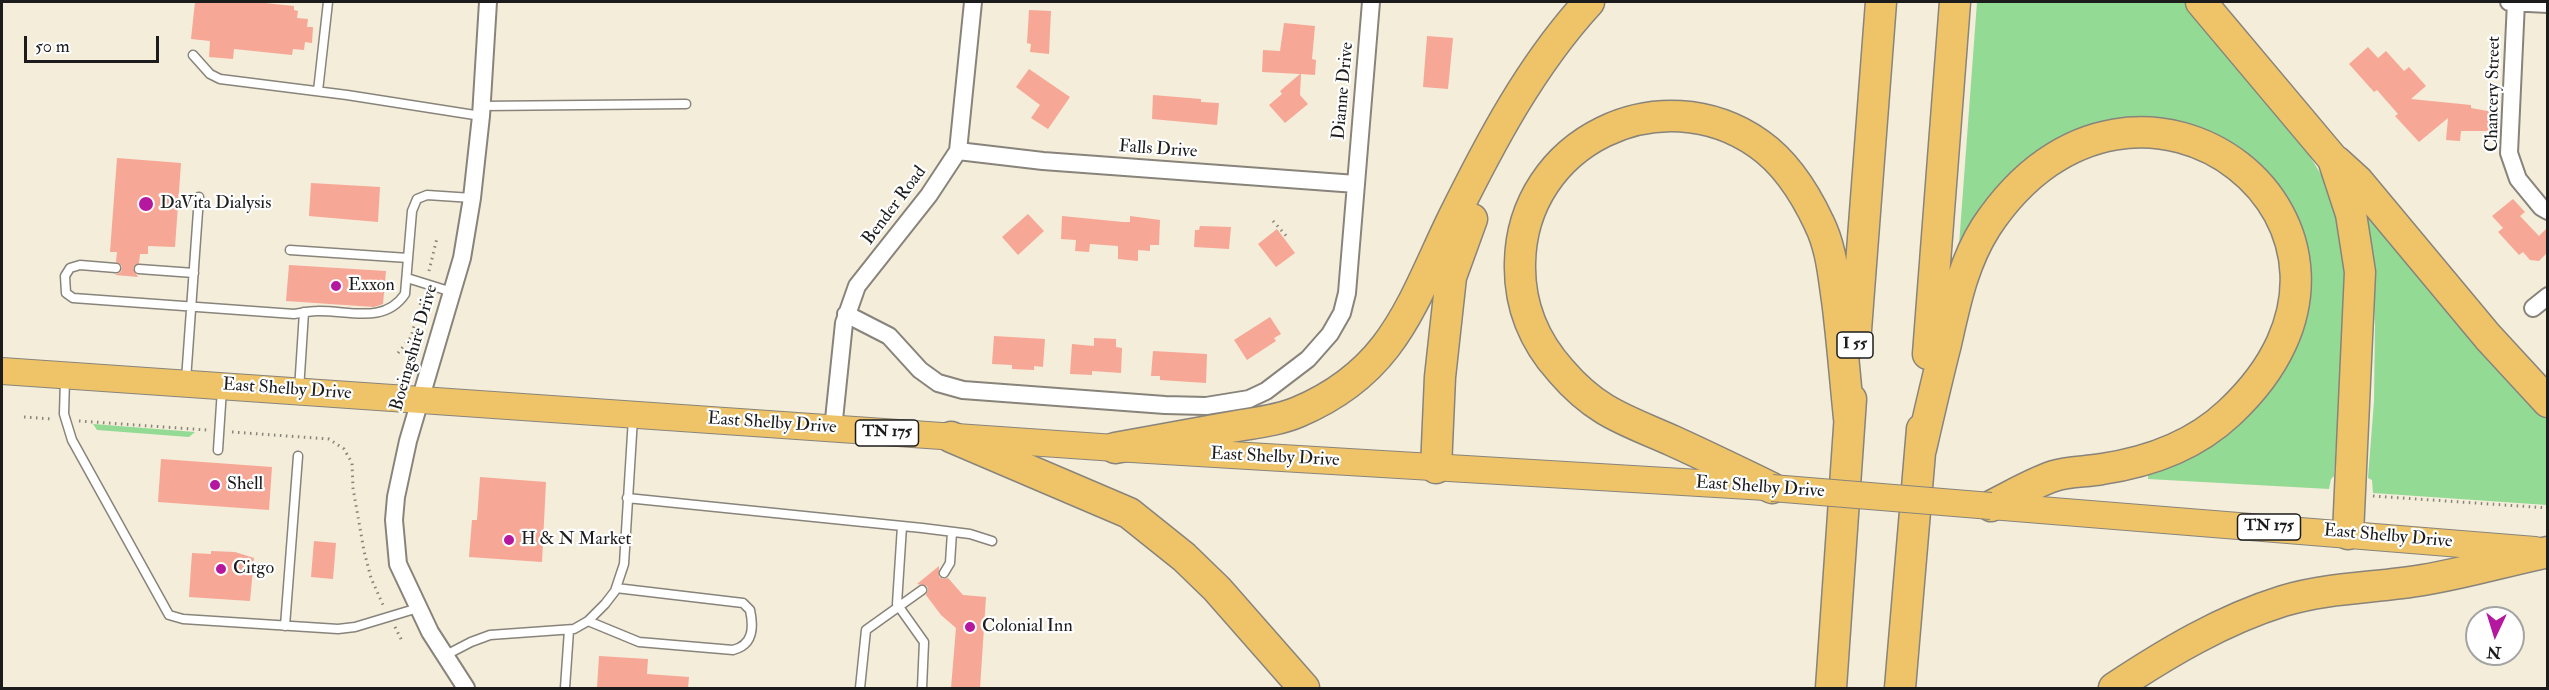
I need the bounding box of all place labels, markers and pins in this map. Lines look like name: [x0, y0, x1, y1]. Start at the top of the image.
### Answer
place label: DaVita Dialysis: [160, 193, 271, 215]
marker: DaVita Dialysis: [137, 195, 155, 213]
place label: Exxon: [348, 275, 395, 297]
marker: Exxon: [329, 279, 343, 293]
place label: Shell: [227, 474, 263, 496]
marker: Shell: [208, 478, 222, 492]
place label: H & N Market: [521, 529, 631, 551]
marker: H & N Market: [502, 533, 516, 547]
place label: Citgo: [233, 558, 274, 580]
marker: Citgo: [214, 562, 228, 576]
place label: Colonial Inn: [982, 616, 1073, 638]
marker: Colonial Inn: [963, 620, 977, 634]

